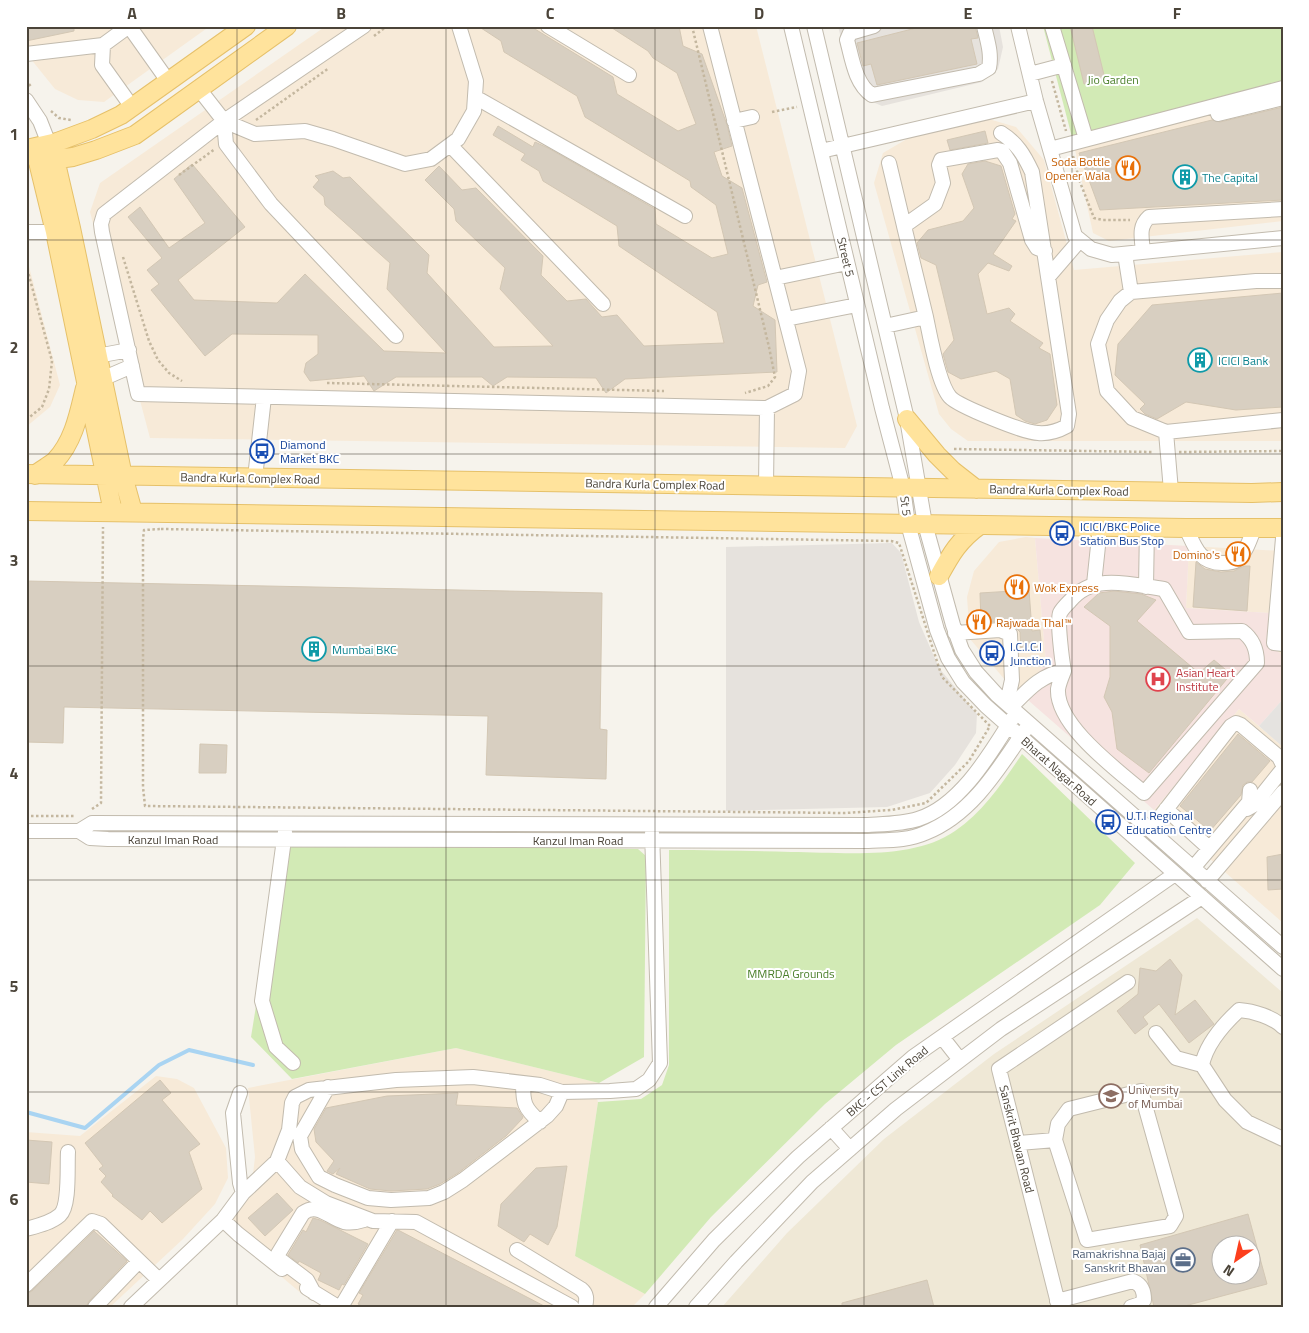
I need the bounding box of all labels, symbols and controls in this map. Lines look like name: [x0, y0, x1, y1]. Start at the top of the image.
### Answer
text: A: [127, 1, 137, 25]
text: B: [336, 1, 346, 25]
text: C: [546, 1, 555, 25]
text: D: [754, 1, 764, 25]
text: E: [964, 1, 973, 25]
text: F: [1173, 1, 1182, 25]
park label: Jio Garden: [1087, 70, 1139, 89]
text: 1: [10, 122, 18, 146]
place label: Soda Bottle Opener Wala: [1045, 152, 1110, 185]
restaurant icon: Soda Bottle Opener Wala: [1115, 155, 1141, 181]
building icon: The Capital: [1172, 164, 1198, 190]
place label: The Capital: [1202, 168, 1258, 187]
street label: Street 5: [832, 235, 860, 279]
text: 2: [10, 335, 18, 359]
building icon: ICICI Bank: [1187, 347, 1213, 373]
place label: ICICI Bank: [1218, 351, 1268, 370]
place label: Diamond Market BKC: [280, 435, 340, 468]
bus stop icon: Diamond Market BKC: [249, 438, 275, 464]
street label: Bandra Kurla Complex Road: [180, 467, 320, 489]
street label: Bandra Kurla Complex Road: [585, 473, 725, 495]
street label: Bandra Kurla Complex Road: [989, 479, 1129, 501]
street label: St 5: [895, 495, 917, 517]
place label: ICICI/BKC Police Station Bus Stop: [1080, 517, 1164, 550]
bus stop icon: ICICI/BKC Police Station Bus Stop: [1049, 520, 1075, 546]
restaurant icon: Domino's: [1225, 541, 1251, 567]
place label: Domino's: [1173, 545, 1220, 564]
text: 3: [10, 548, 18, 572]
restaurant icon: Wok Express: [1004, 574, 1030, 600]
place label: Wok Express: [1034, 578, 1099, 597]
restaurant icon: Rajwada Thal™: [966, 609, 992, 635]
place label: Rajwada Thal™: [996, 613, 1072, 632]
building icon: Mumbai BKC: [301, 636, 327, 662]
place label: I.C.I.C.I Junction: [1010, 637, 1051, 670]
place label: Mumbai BKC: [332, 640, 397, 659]
bus stop icon: I.C.I.C.I Junction: [979, 640, 1005, 666]
place label: Asian Heart Institute: [1176, 663, 1236, 696]
hospital icon: Asian Heart Institute: [1145, 666, 1171, 692]
street label: Bharat Nagar Road: [1017, 732, 1101, 810]
text: 4: [10, 761, 19, 785]
place label: U.T.I Regional Education Centre: [1126, 806, 1212, 839]
bus stop icon: U.T.I Regional Education Centre: [1095, 809, 1121, 835]
street label: Kanzul Iman Road: [128, 830, 218, 849]
street label: Kanzul Iman Road: [533, 831, 623, 850]
park label: MMRDA Grounds: [747, 964, 835, 983]
text: 5: [10, 974, 19, 998]
street label: BKC - CST Link Road: [842, 1041, 932, 1121]
place label: University of Mumbai: [1128, 1080, 1182, 1113]
street label: Sanskrit Bhavan Road: [994, 1083, 1040, 1195]
school or university icon: University of Mumbai: [1098, 1083, 1124, 1109]
text: 6: [10, 1187, 19, 1211]
north arrow: [1212, 1236, 1262, 1286]
place label: Ramakrishna Bajaj Sanskrit Bhavan: [1072, 1244, 1166, 1277]
office icon: Ramakrishna Bajaj Sanskrit Bhavan: [1170, 1247, 1196, 1273]
text: N: [1219, 1260, 1238, 1283]

